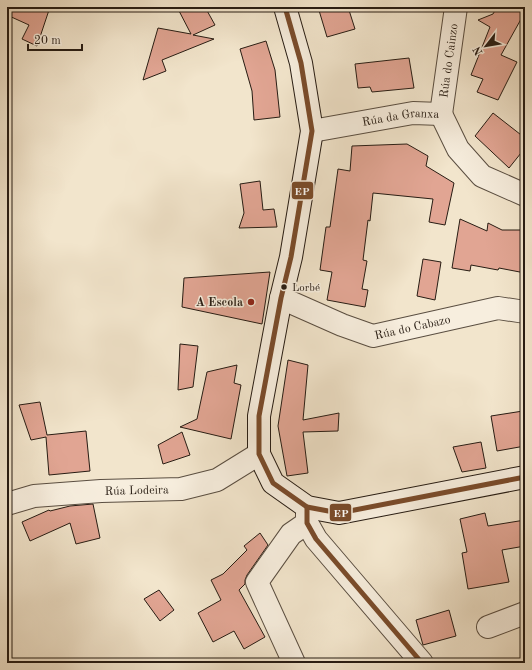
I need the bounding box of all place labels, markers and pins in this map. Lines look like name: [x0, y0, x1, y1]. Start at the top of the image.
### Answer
marker: Lorbé: [279, 282, 289, 292]
place label: Lorbé: [292, 283, 320, 294]
place label: A Escola: [196, 297, 243, 309]
marker: A Escola: [246, 297, 256, 307]

